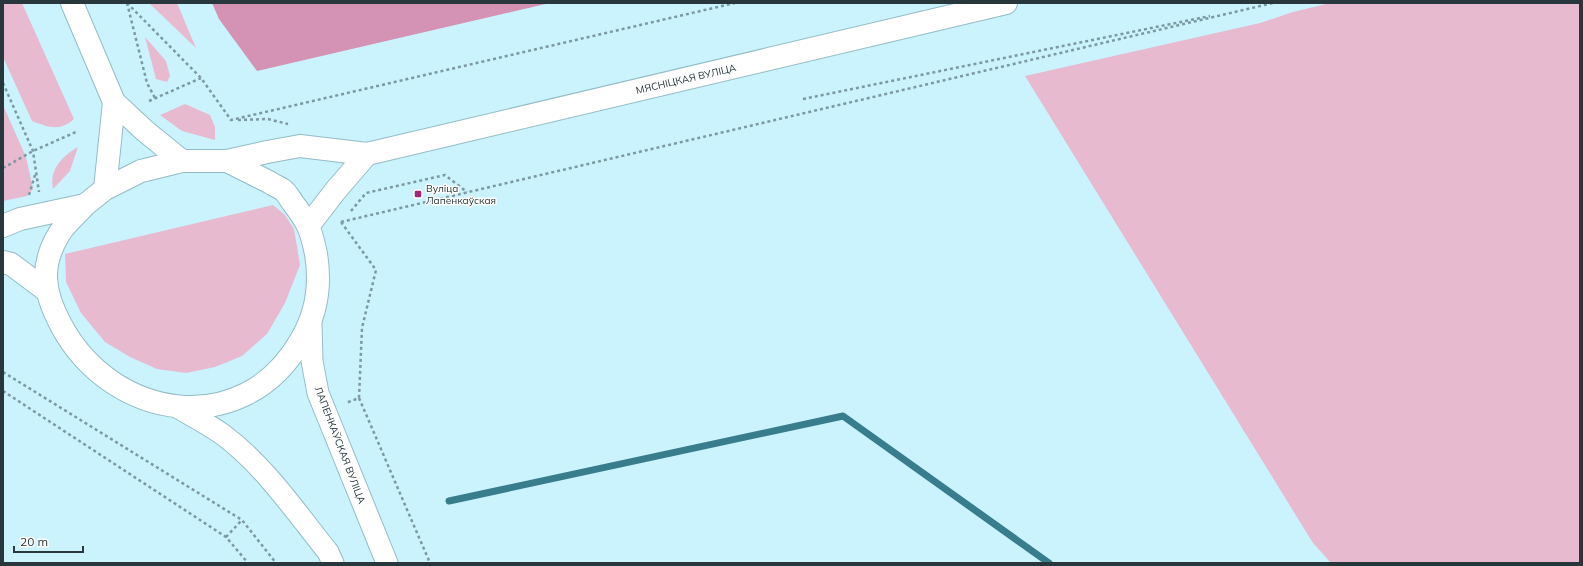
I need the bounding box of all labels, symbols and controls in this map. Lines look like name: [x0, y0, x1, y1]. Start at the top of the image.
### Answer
street label: МЯСНІЦКАЯ ВУЛІЦА: [635, 61, 738, 97]
place label: Вуліца Лапенкаўская: [426, 182, 496, 207]
marker: Вуліца Лапенкаўская: [413, 189, 423, 199]
street label: ЛАПЕНКАЎСКАЯ ВУЛІЦА: [312, 385, 369, 506]
scale bar: [14, 528, 83, 554]
text: 20 m: [20, 534, 48, 549]

